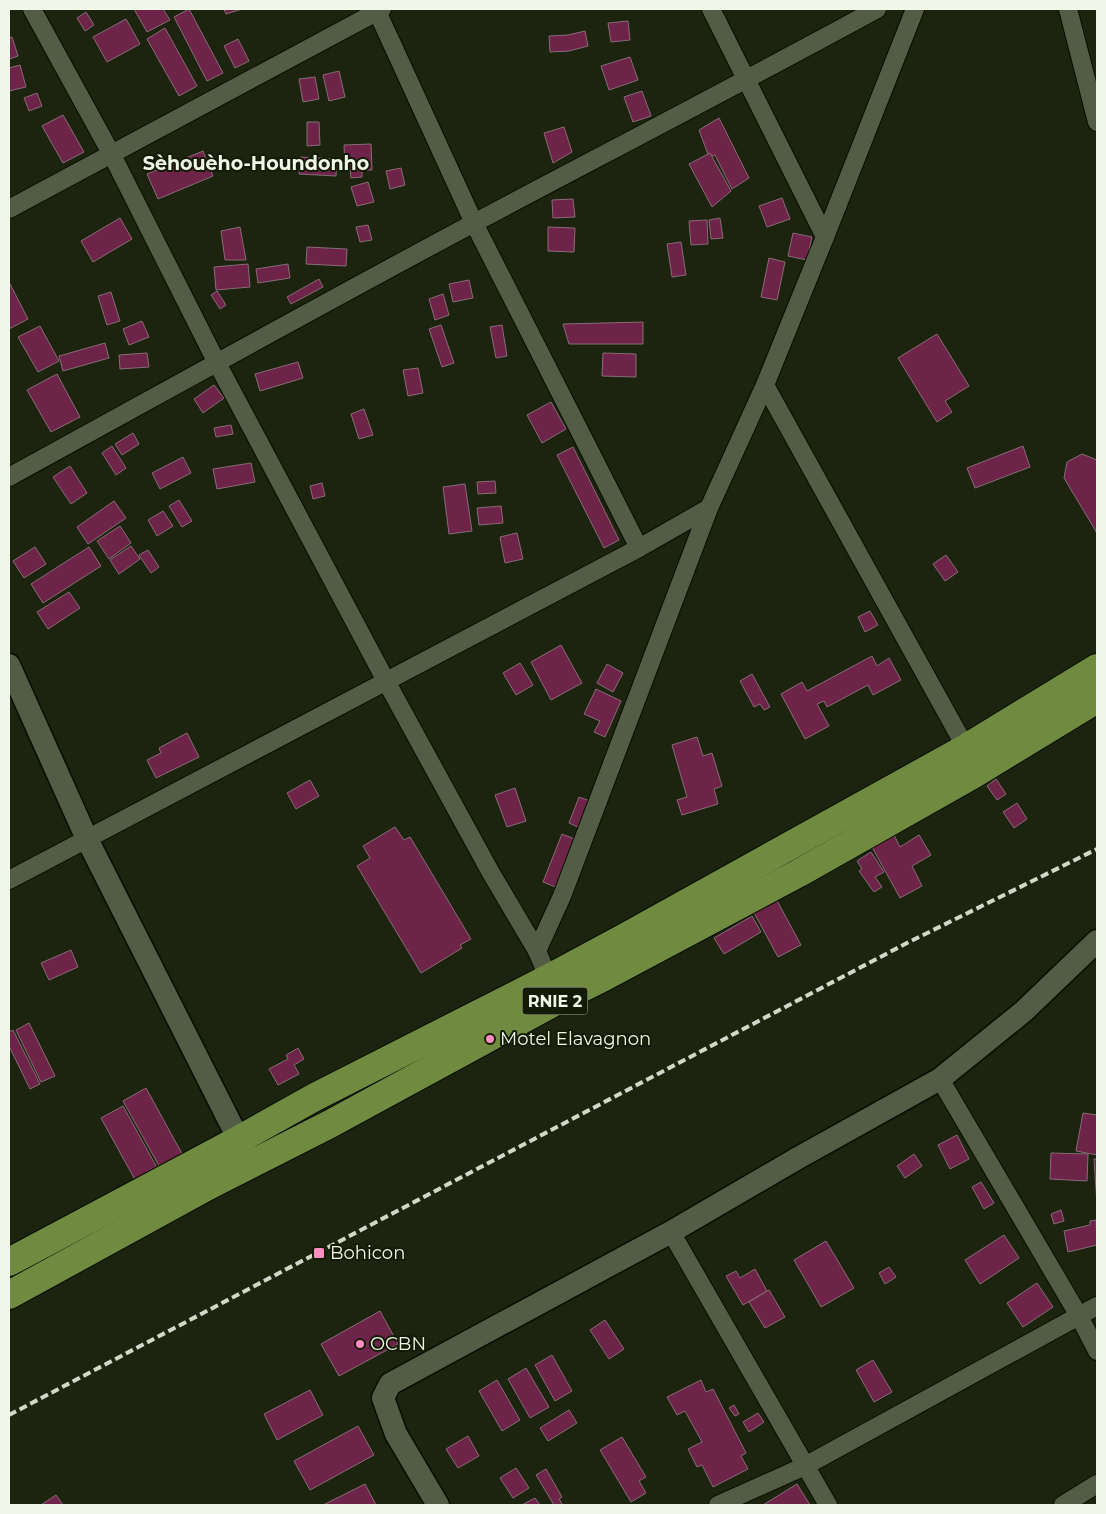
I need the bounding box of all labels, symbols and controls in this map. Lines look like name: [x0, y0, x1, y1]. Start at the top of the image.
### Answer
district label: Sèhouèho-Houndonho: [143, 152, 369, 175]
road number: RNIE 2: [522, 988, 588, 1014]
place label: Motel Elavagnon: [500, 1028, 651, 1050]
marker: Motel Elavagnon: [484, 1033, 496, 1045]
place label: Bohicon: [330, 1242, 405, 1264]
marker: Bohicon: [312, 1246, 326, 1260]
place label: OCBN: [370, 1333, 426, 1355]
marker: OCBN: [354, 1338, 366, 1350]

